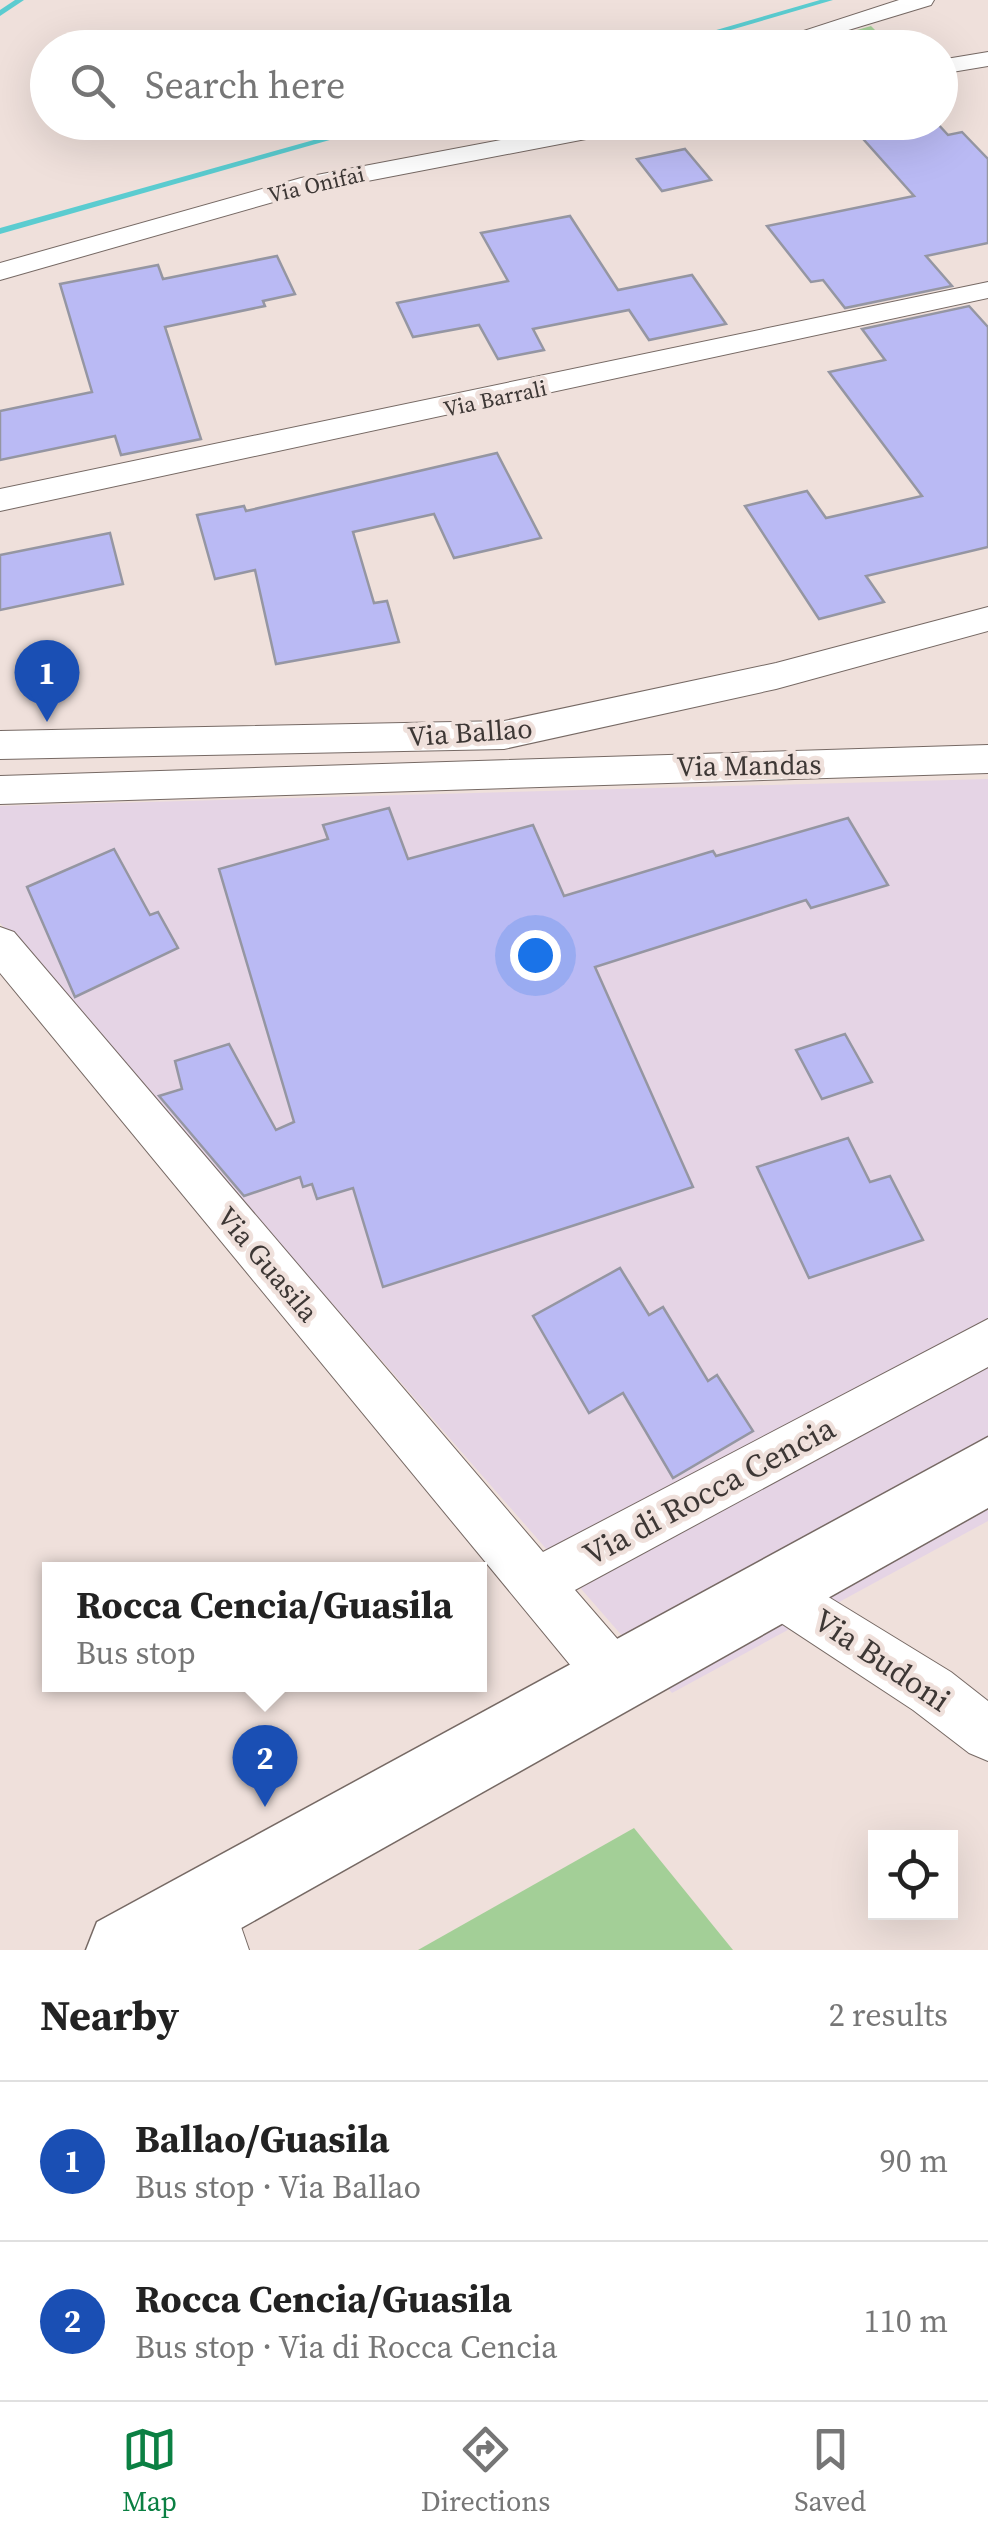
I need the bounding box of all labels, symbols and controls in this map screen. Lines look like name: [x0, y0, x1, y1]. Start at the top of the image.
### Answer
search box: [30, 30, 958, 140]
icon: search: [65, 58, 120, 113]
text: Search here: [145, 59, 345, 111]
street label: Via Onifai: [265, 158, 367, 210]
street label: Via Barrali: [441, 372, 549, 424]
pin: 1: [15, 640, 80, 722]
street label: Via Ballao: [406, 709, 534, 755]
street label: Via Mandas: [676, 745, 822, 785]
your location: [510, 930, 561, 981]
street label: Via Guasila: [209, 1198, 328, 1330]
street label: Via di Rocca Cencia: [575, 1406, 843, 1576]
popup: [42, 1562, 487, 1692]
text: Rocca Cencia/Guasila: [76, 1579, 453, 1631]
street label: Via Budoni: [805, 1598, 959, 1722]
text: Bus stop: [76, 1631, 196, 1675]
pin: 2: [232, 1724, 298, 1807]
map controls: [868, 1830, 958, 1920]
button: locate: [868, 1830, 958, 1920]
text: Nearby: [40, 1986, 179, 2044]
text: 2 results: [829, 1993, 948, 2037]
text: Ballao/Guasila: [135, 2113, 390, 2165]
text: 1: [64, 2139, 81, 2183]
text: 90 m: [880, 2139, 948, 2183]
text: Bus stop · Via Ballao: [135, 2165, 421, 2209]
text: Rocca Cencia/Guasila: [135, 2273, 512, 2325]
text: 2: [64, 2299, 81, 2343]
text: 110 m: [864, 2299, 948, 2343]
text: Bus stop · Via di Rocca Cencia: [135, 2325, 558, 2369]
tab: Map: [122, 2422, 177, 2520]
tab: Directions: [421, 2422, 550, 2520]
tab: Saved: [794, 2422, 866, 2520]

